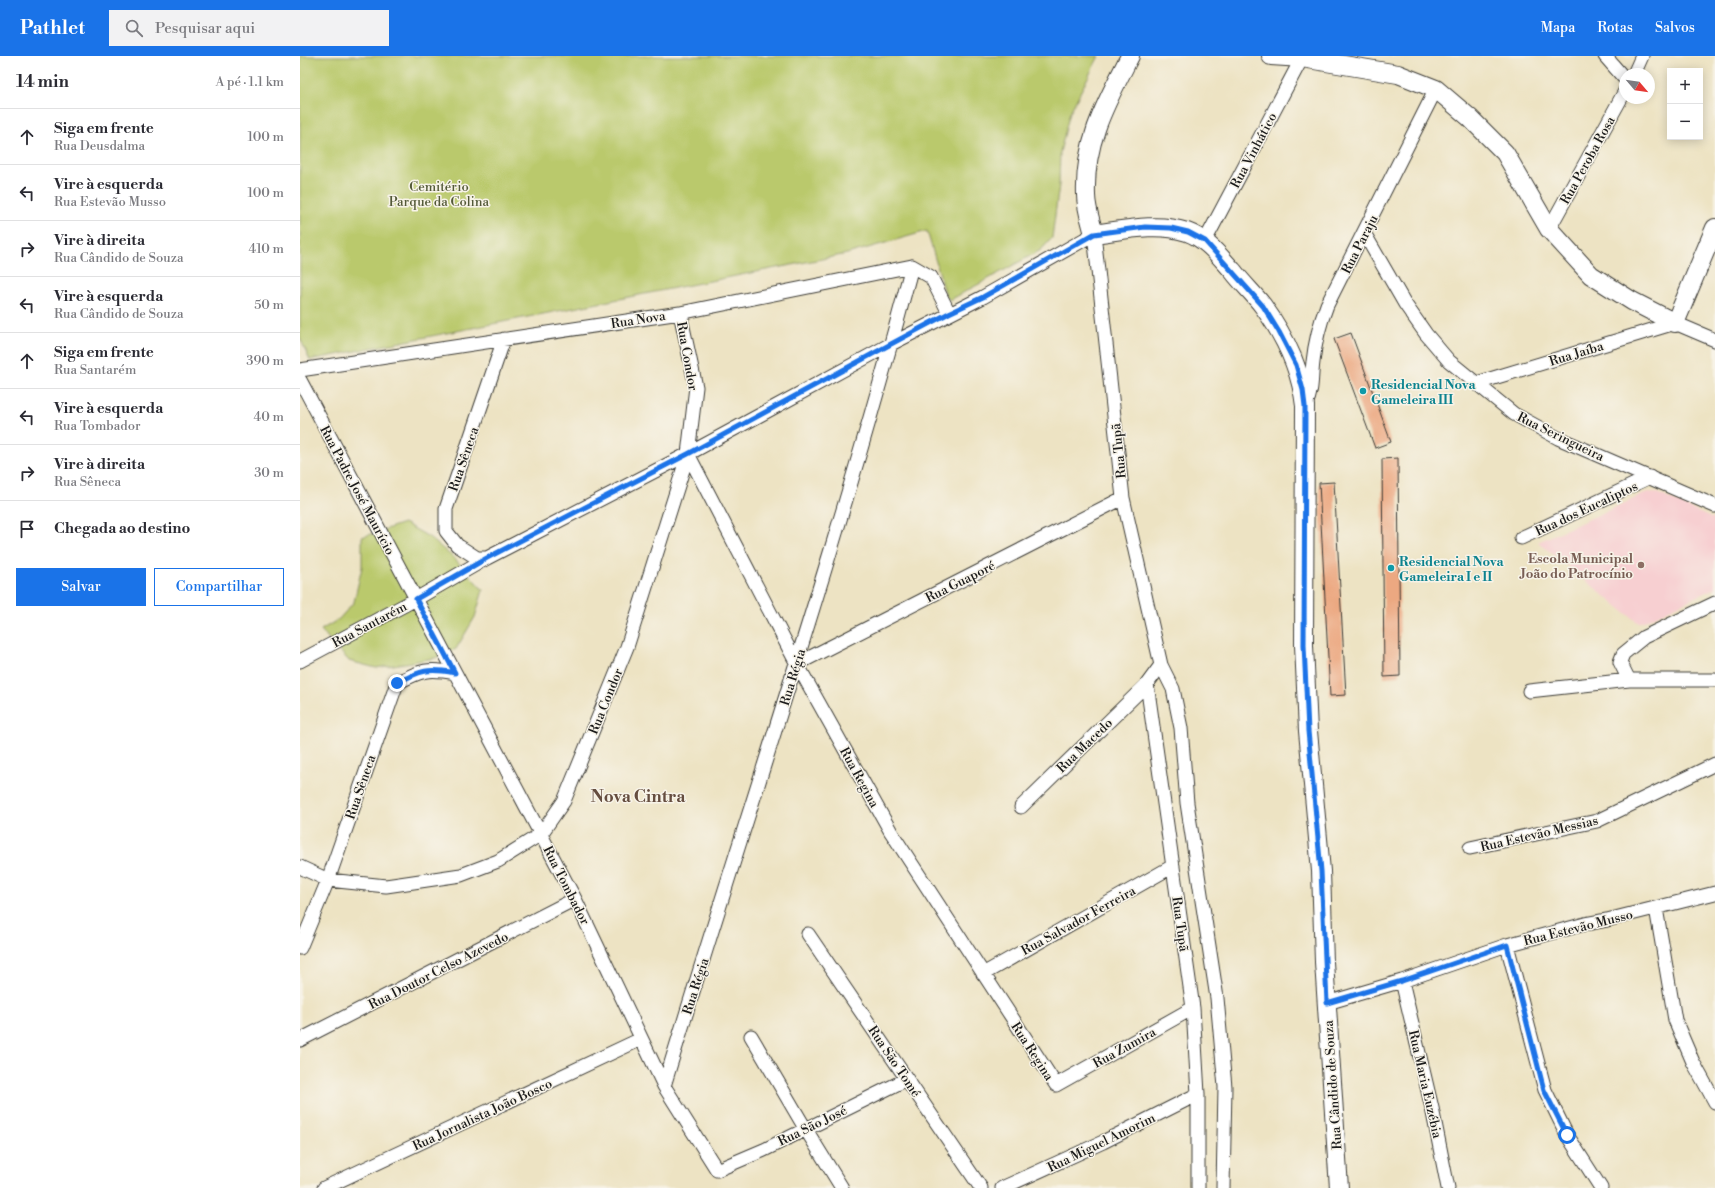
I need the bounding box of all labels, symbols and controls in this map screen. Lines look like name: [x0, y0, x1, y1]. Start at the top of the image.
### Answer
search box: [109, 10, 389, 46]
text: Pathlet: [20, 16, 85, 40]
icon: search: [123, 17, 145, 39]
text: Pesquisar aqui: [155, 19, 255, 38]
text: Mapa: [1541, 19, 1575, 37]
text: Rotas: [1597, 19, 1633, 37]
text: Salvos: [1655, 19, 1695, 37]
north arrow: [1619, 68, 1655, 104]
map controls: [1667, 68, 1703, 140]
button: +: [1667, 68, 1703, 104]
text: 14 min: [16, 71, 69, 93]
text: A pé · 1.1 km: [215, 74, 284, 90]
button: −: [1667, 104, 1703, 140]
street label: Rua Vinhático: [1227, 110, 1281, 191]
street label: Rua Peroba Rosa: [1557, 113, 1619, 207]
text: Siga em frente: [54, 119, 154, 138]
icon: ahead: [16, 126, 38, 148]
text: 100 m: [248, 129, 284, 145]
text: Rua Deusdalma: [54, 138, 145, 154]
text: Vire à esquerda: [54, 175, 163, 194]
park label: Cemitério Parque da Colina: [389, 179, 490, 210]
icon: left: [16, 182, 38, 204]
text: 100 m: [248, 185, 284, 201]
text: Rua Estevão Musso: [54, 194, 166, 210]
street label: Rua Paraju: [1338, 212, 1382, 277]
text: Vire à direita: [54, 231, 145, 250]
icon: right: [16, 238, 38, 260]
text: 410 m: [248, 241, 284, 257]
text: Rua Cândido de Souza: [54, 250, 184, 266]
text: Vire à esquerda: [54, 287, 163, 306]
icon: left: [16, 294, 38, 316]
text: 50 m: [254, 297, 284, 313]
text: Rua Cândido de Souza: [54, 306, 184, 322]
street label: Rua Nova: [610, 308, 667, 332]
street label: Rua Condor: [673, 320, 701, 392]
street label: Rua Jaíba: [1547, 338, 1606, 370]
text: Siga em frente: [54, 343, 154, 362]
icon: ahead: [16, 350, 38, 372]
text: 390 m: [246, 353, 284, 369]
text: Rua Santarém: [54, 362, 136, 378]
place label: Residencial Nova Gameleira III: [1371, 377, 1476, 408]
marker: Residencial Nova Gameleira III: [1358, 386, 1368, 396]
text: Vire à esquerda: [54, 399, 163, 418]
icon: left: [16, 406, 38, 428]
text: 40 m: [254, 409, 284, 425]
street label: Rua Seringueira: [1514, 409, 1607, 465]
text: Rua Tombador: [54, 418, 141, 434]
street label: Rua Tupã: [1108, 422, 1130, 479]
street label: Rua Padre José Maurício: [316, 423, 398, 558]
street label: Rua Sêneca: [445, 425, 483, 494]
text: Vire à direita: [54, 455, 145, 474]
icon: right: [16, 462, 38, 484]
text: 30 m: [254, 465, 284, 481]
text: Rua Sêneca: [54, 474, 121, 490]
street label: Rua dos Eucaliptos: [1533, 478, 1641, 540]
icon: arrive: [16, 518, 38, 540]
text: Chegada ao destino: [54, 519, 190, 538]
place label: Escola Municipal João do Patrocínio: [1519, 551, 1634, 582]
place label: Residencial Nova Gameleira I e II: [1399, 554, 1504, 585]
street label: Rua Guaporé: [923, 557, 998, 606]
marker: Escola Municipal João do Patrocínio: [1636, 560, 1646, 570]
marker: Residencial Nova Gameleira I e II: [1386, 563, 1396, 573]
button: Salvar: [16, 568, 146, 606]
button: Compartilhar: [154, 568, 284, 606]
street label: Rua Santarém: [329, 598, 410, 651]
street label: Rua Régia: [777, 646, 809, 708]
street label: Rua Condor: [585, 666, 627, 737]
route end: [388, 674, 406, 692]
street label: Rua Macedo: [1053, 715, 1116, 776]
street label: Rua Regina: [836, 745, 882, 811]
street label: Rua Sêneca: [342, 753, 380, 822]
district label: Nova Cintra: [591, 786, 686, 808]
street label: Rua Estevão Messias: [1479, 813, 1600, 855]
street label: Rua Tombador: [539, 843, 593, 928]
street label: Rua Salvador Ferreira: [1019, 883, 1139, 959]
street label: Rua Tupã: [1168, 896, 1192, 953]
street label: Rua Estevão Musso: [1522, 907, 1635, 949]
street label: Rua Doutor Celso Azevedo: [366, 929, 511, 1013]
street label: Rua Régia: [679, 956, 713, 1017]
street label: Rua Regina: [1007, 1019, 1057, 1084]
street label: Rua Cândido de Souza: [1320, 1019, 1345, 1150]
street label: Rua São Tomé: [864, 1023, 924, 1101]
street label: Rua Zumira: [1090, 1024, 1159, 1072]
street label: Rua Maria Euzébia: [1405, 1029, 1445, 1140]
street label: Rua Jornalista João Bosco: [410, 1076, 555, 1154]
street label: Rua São José: [775, 1102, 850, 1149]
street label: Rua Miguel Amorim: [1045, 1110, 1158, 1176]
route start: [1558, 1126, 1576, 1144]

